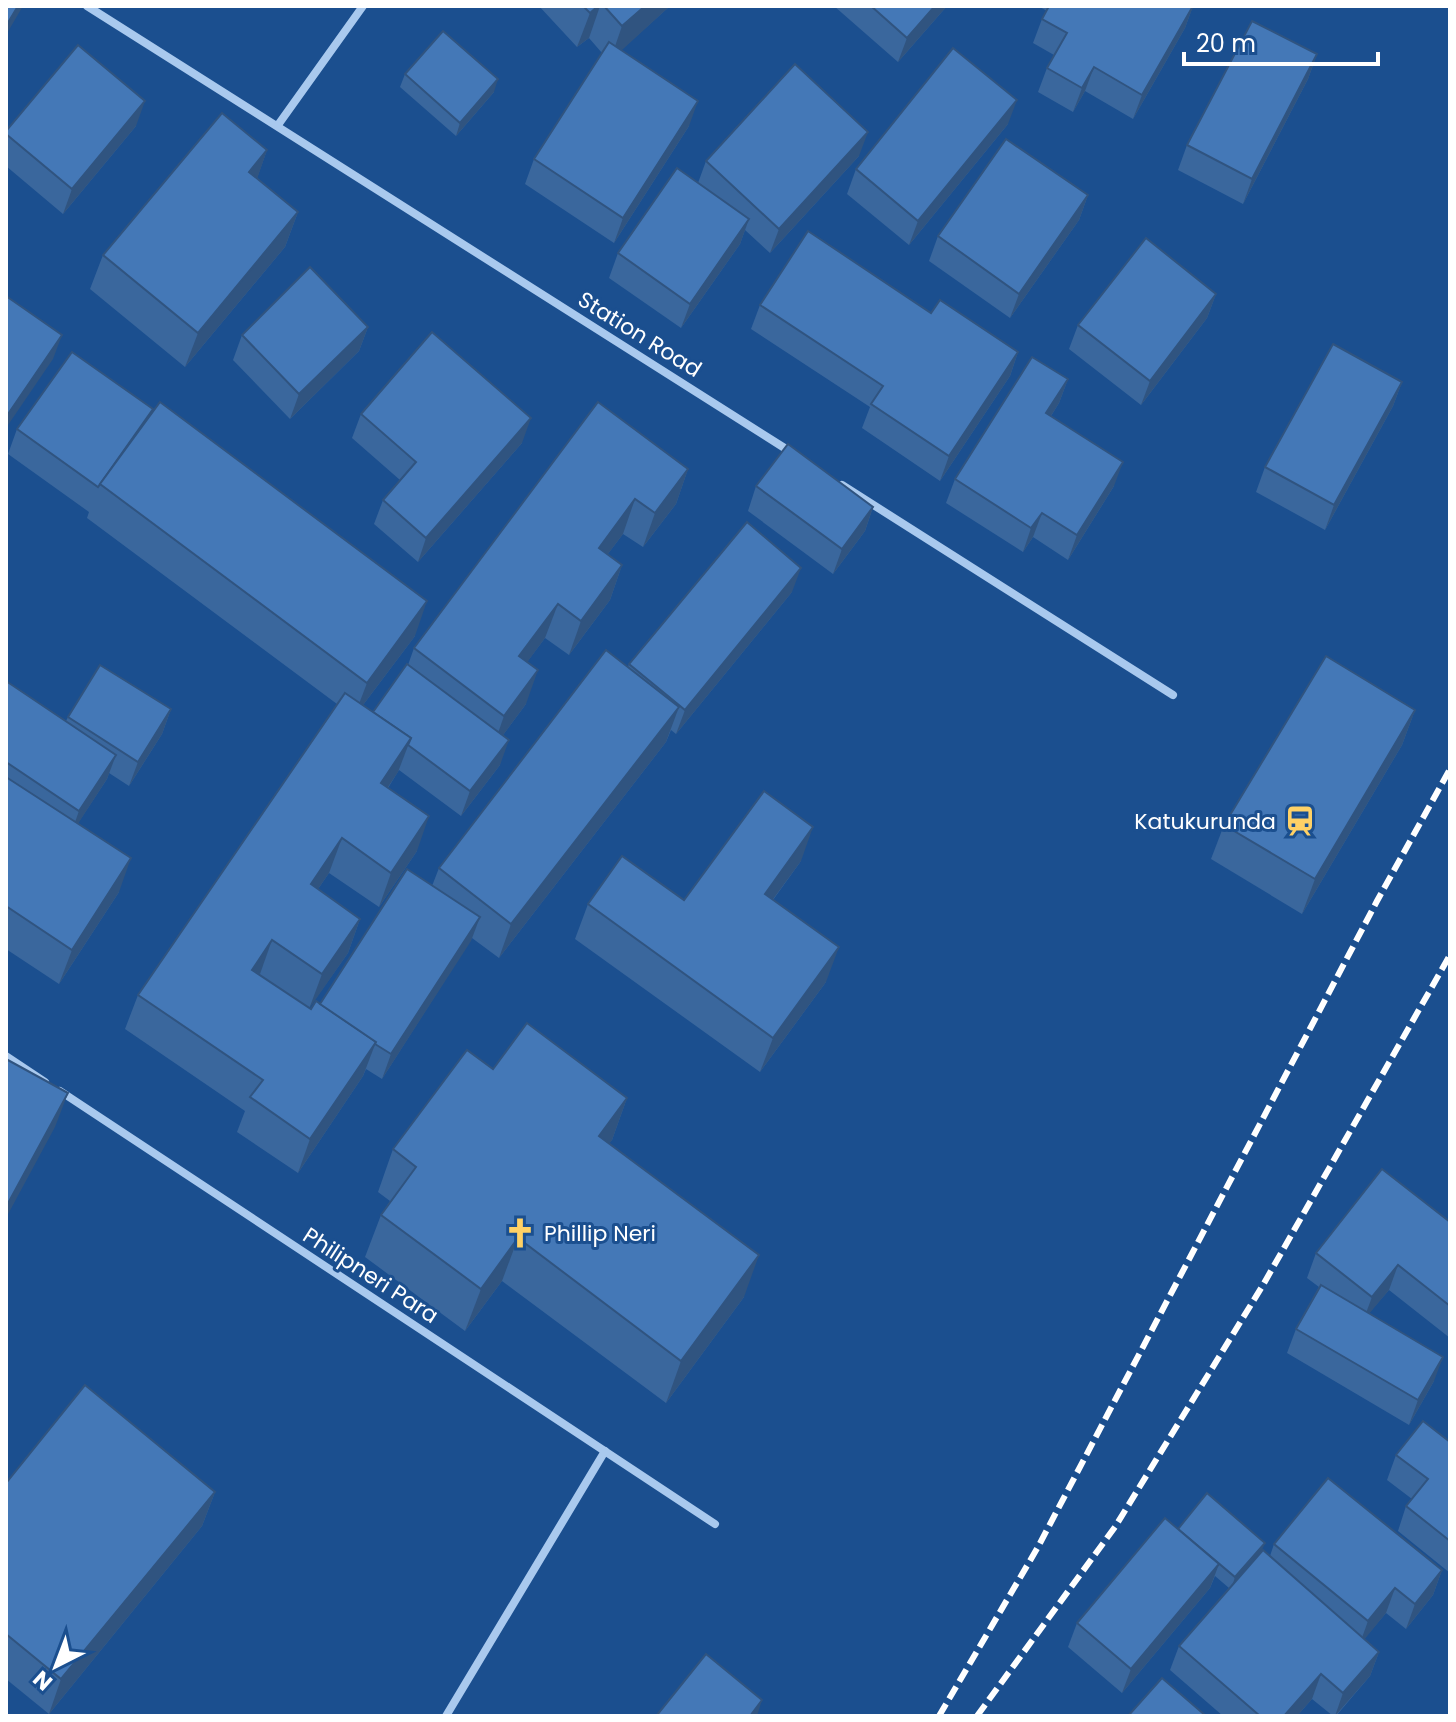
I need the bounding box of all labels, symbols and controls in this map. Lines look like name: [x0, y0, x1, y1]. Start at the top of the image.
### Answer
scale bar: [1184, 16, 1378, 66]
text: 20 m: [1196, 27, 1256, 60]
street label: Station Road: [572, 284, 708, 385]
station icon: Katukurunda: [1283, 804, 1317, 838]
place label: Katukurunda: [1134, 806, 1276, 837]
church icon: Phillip Neri: [503, 1216, 537, 1250]
place label: Phillip Neri: [544, 1218, 656, 1249]
street label: Philipneri Para: [297, 1220, 445, 1331]
north arrow: [16, 1626, 96, 1706]
text: N: [26, 1663, 59, 1698]

